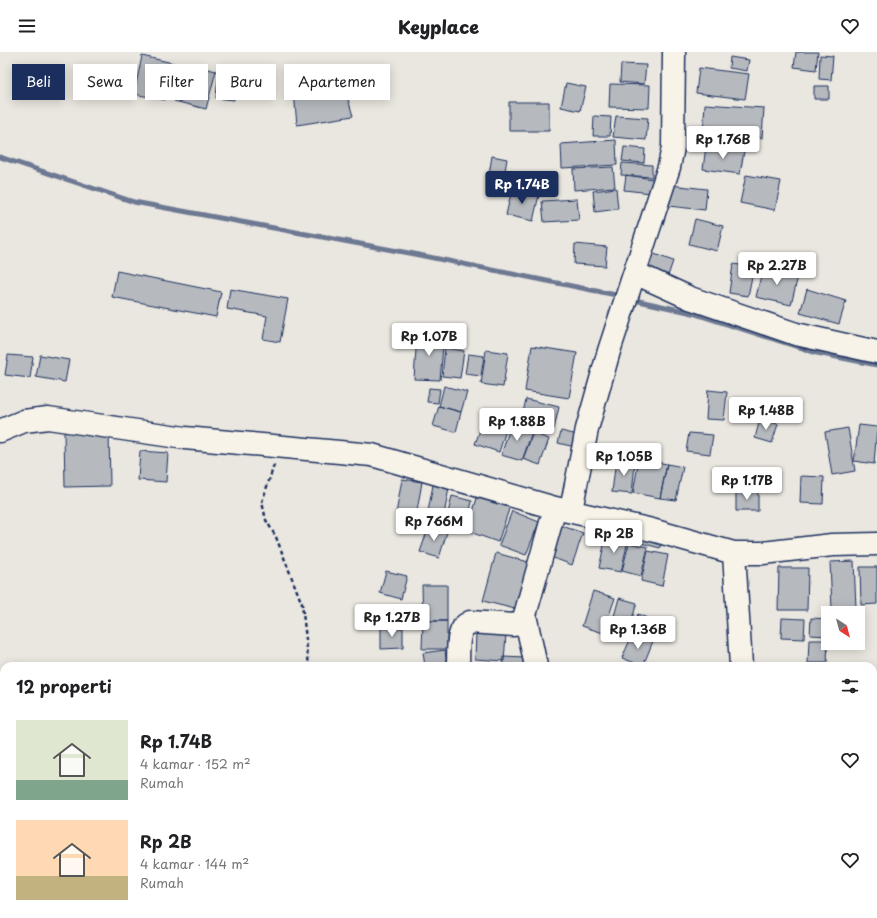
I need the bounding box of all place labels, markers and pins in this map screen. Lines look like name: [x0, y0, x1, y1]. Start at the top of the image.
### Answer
pin: Rp 1.76B: [682, 126, 764, 160]
pin: Rp 1.74B: [481, 171, 563, 205]
pin: Rp 2.27B: [736, 252, 818, 286]
pin: Rp 1.07B: [388, 323, 470, 357]
pin: Rp 1.48B: [725, 397, 807, 431]
pin: Rp 1.88B: [476, 408, 558, 442]
pin: Rp 1.05B: [583, 443, 665, 477]
pin: Rp 1.17B: [706, 467, 788, 501]
pin: Rp 766M: [397, 508, 471, 542]
pin: Rp 2B: [586, 520, 642, 554]
pin: Rp 1.27B: [351, 604, 433, 638]
pin: Rp 1.36B: [597, 616, 679, 650]

